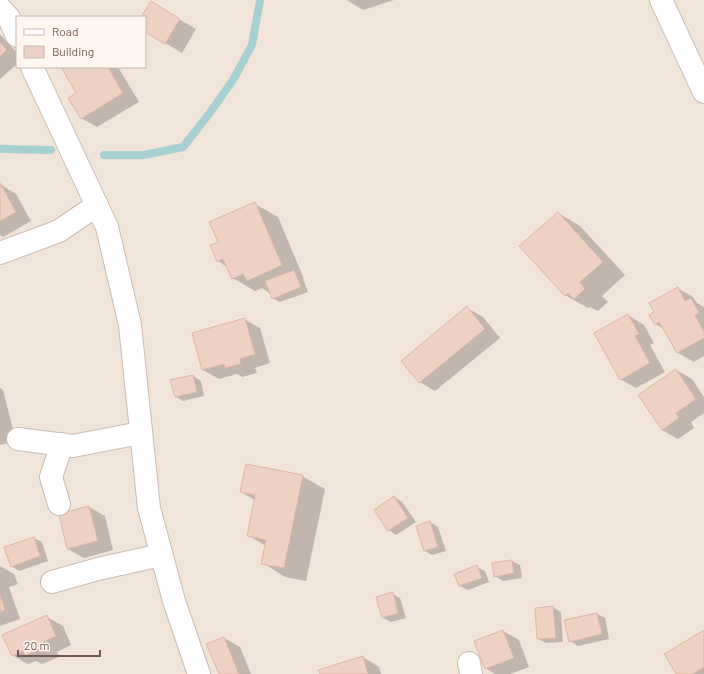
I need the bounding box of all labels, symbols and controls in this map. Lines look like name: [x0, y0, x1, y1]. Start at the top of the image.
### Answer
legend: [16, 16, 146, 68]
text: Road: [52, 24, 79, 38]
text: Building: [52, 44, 94, 58]
scale bar: [18, 632, 100, 658]
text: 20 m: [24, 638, 50, 652]

